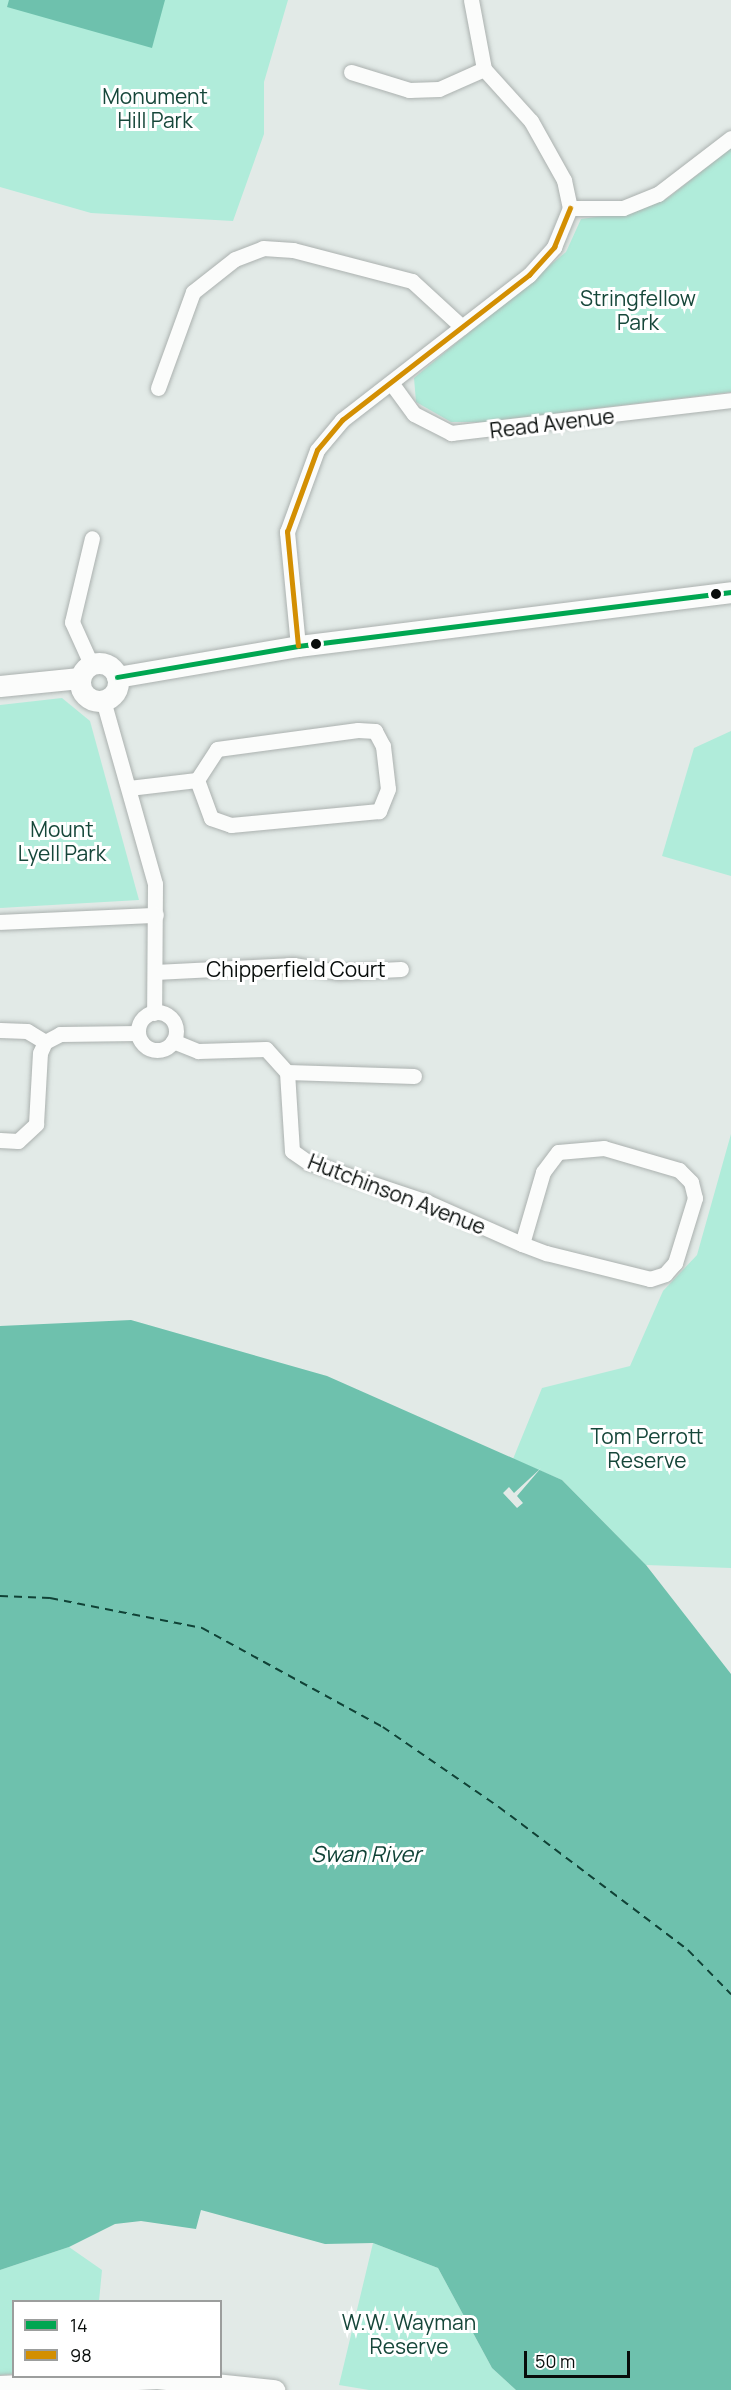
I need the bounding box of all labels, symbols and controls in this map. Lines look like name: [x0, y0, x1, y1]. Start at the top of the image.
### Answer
park label: Monument Hill Park: [102, 83, 208, 133]
park label: Stringfellow Park: [580, 285, 696, 335]
street label: Read Avenue: [488, 403, 616, 443]
unlabelled marker: [710, 588, 722, 600]
unlabelled marker: [310, 638, 322, 650]
park label: Mount Lyell Park: [18, 816, 106, 866]
street label: Chipperfield Court: [206, 956, 386, 982]
street label: Hutchinson Avenue: [305, 1148, 489, 1240]
park label: Tom Perrott Reserve: [590, 1423, 704, 1473]
water label: Swan River: [311, 1842, 421, 1868]
legend: [12, 2300, 222, 2378]
park label: W.W. Wayman Reserve: [342, 2309, 476, 2359]
text: 14: [70, 2313, 88, 2337]
scale bar: [527, 2339, 634, 2377]
text: 98: [70, 2343, 92, 2367]
text: 50 m: [535, 2349, 575, 2373]

